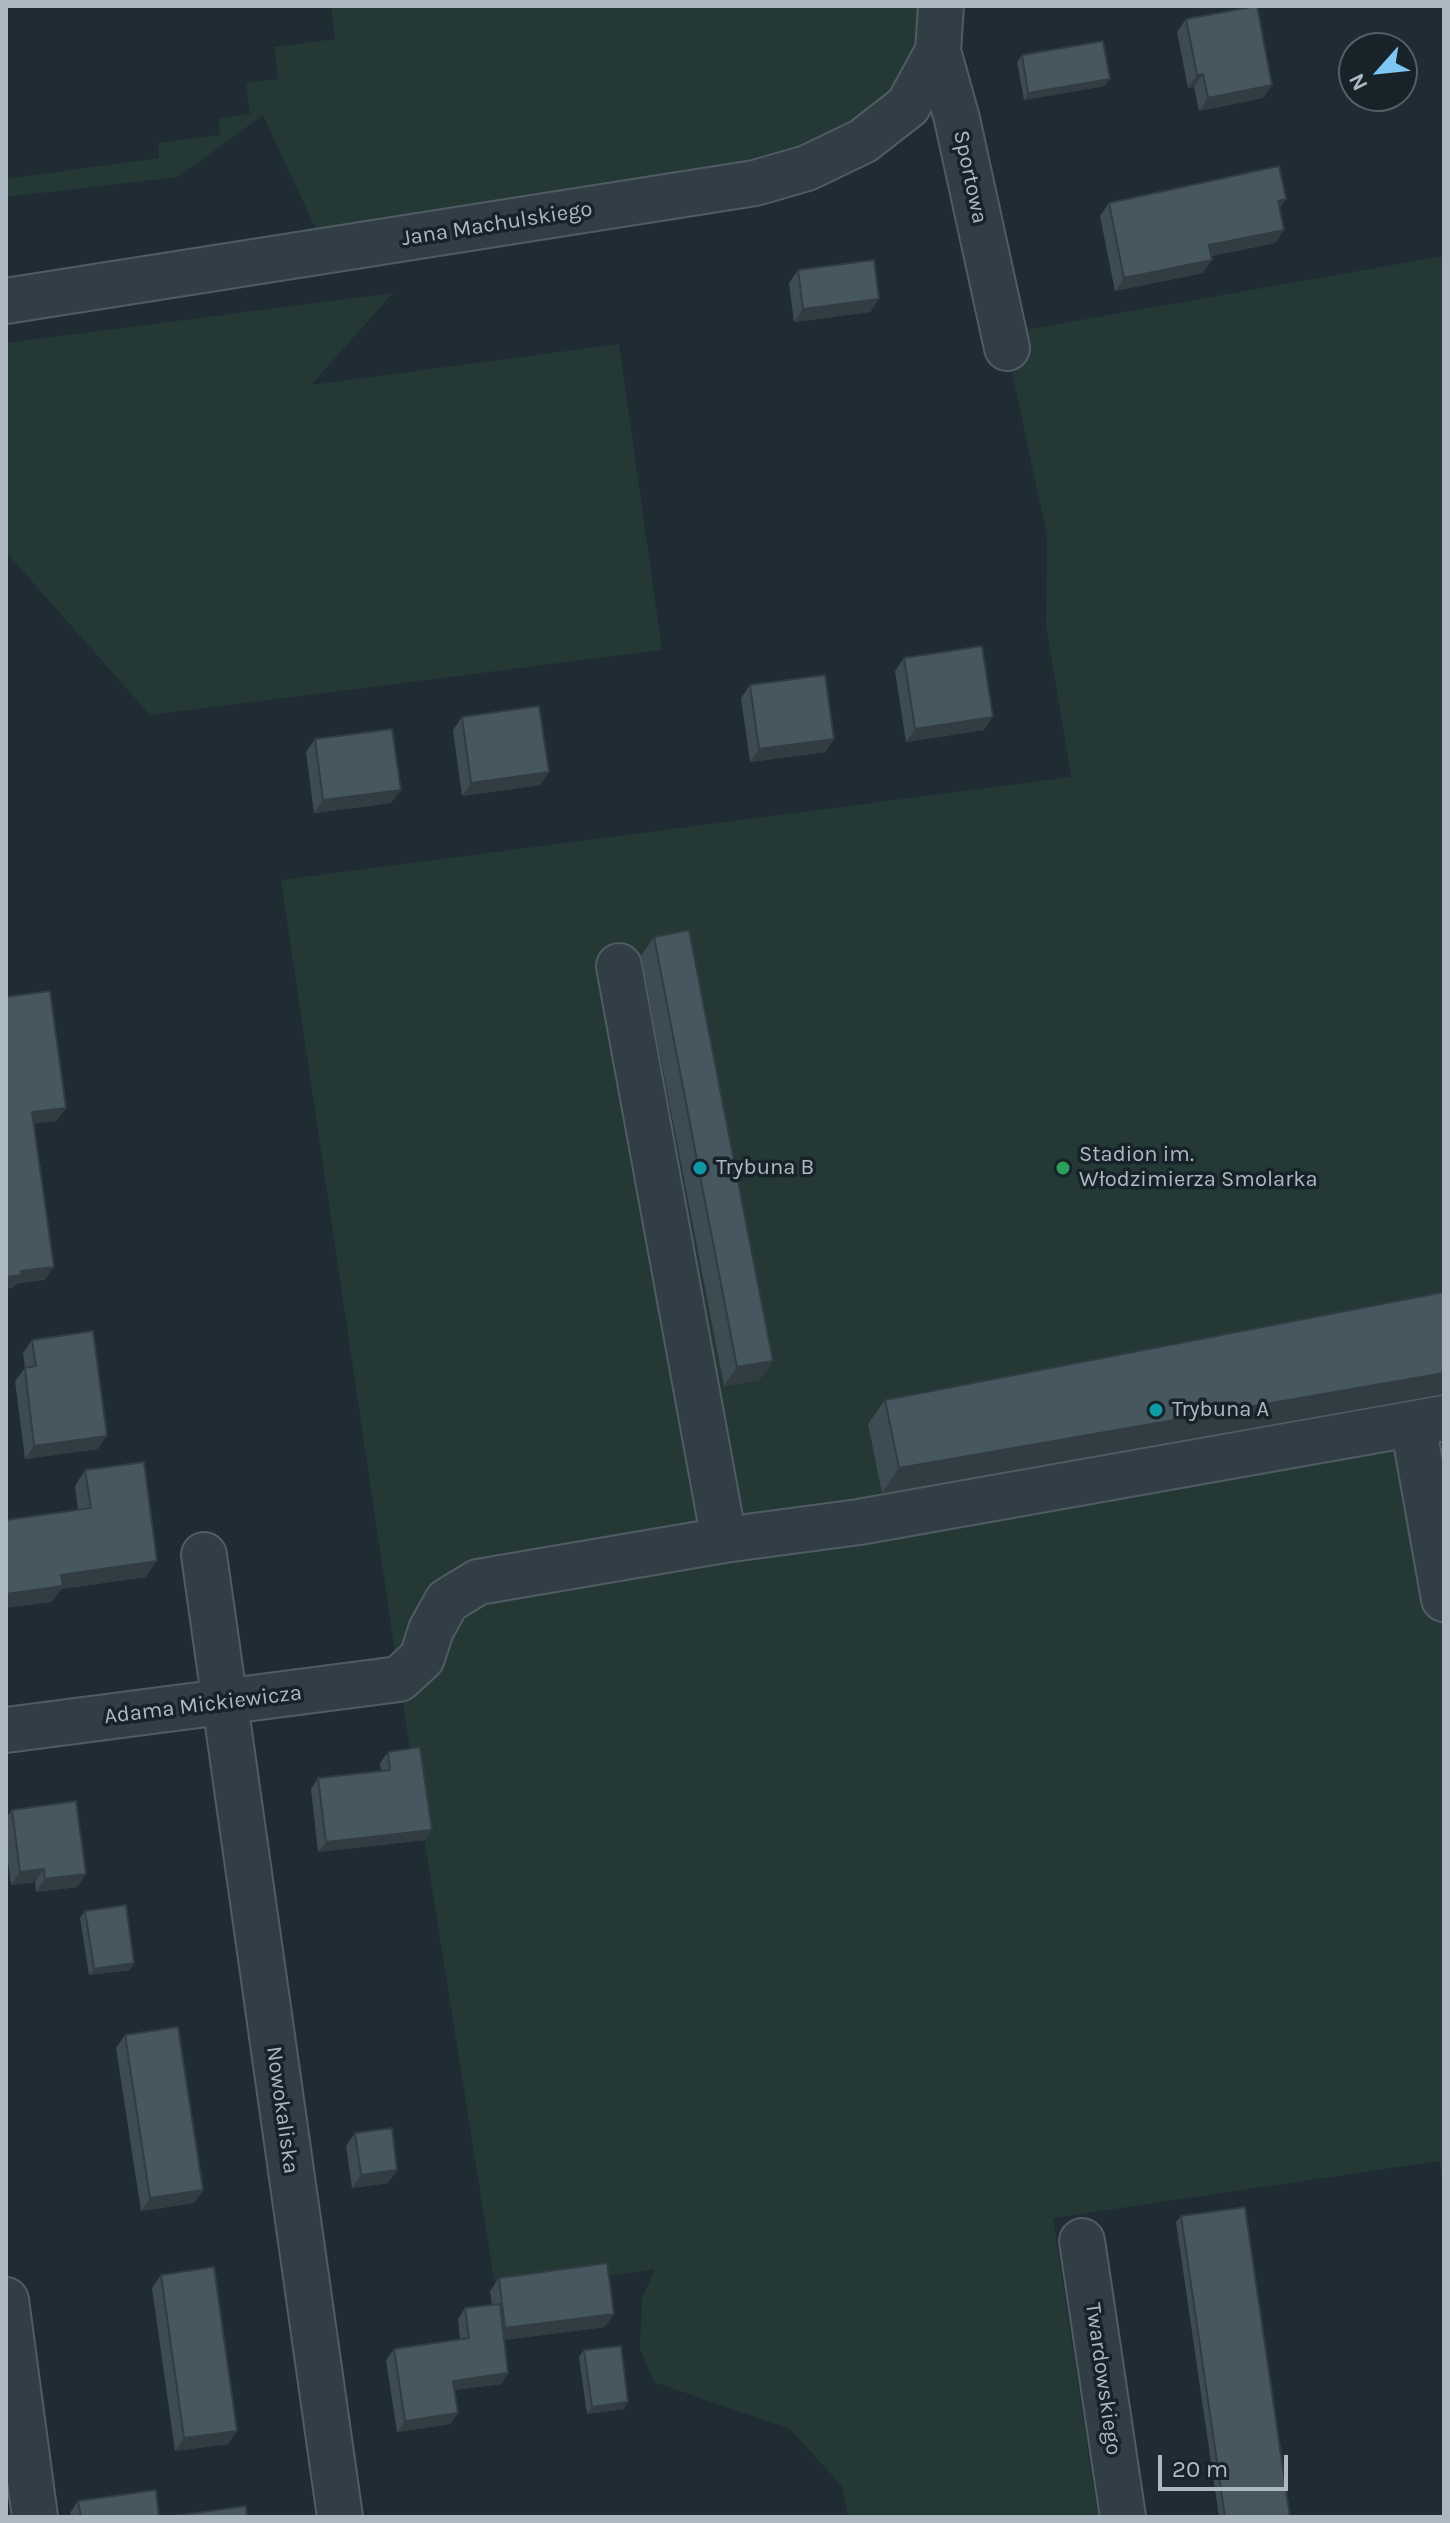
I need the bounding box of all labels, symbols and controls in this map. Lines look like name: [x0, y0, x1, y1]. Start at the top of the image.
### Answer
north arrow: [1338, 32, 1418, 112]
text: N: [1343, 69, 1374, 95]
street label: Sportowa: [947, 128, 993, 226]
street label: Jana Machulskiego: [400, 196, 594, 252]
place label: Stadion im. Włodzimierza Smolarka: [1079, 1142, 1318, 1194]
place label: Trybuna B: [716, 1155, 814, 1181]
marker: Trybuna B: [691, 1159, 709, 1177]
marker: Stadion im. Włodzimierza Smolarka: [1054, 1159, 1072, 1177]
place label: Trybuna A: [1172, 1397, 1269, 1423]
marker: Trybuna A: [1147, 1401, 1165, 1419]
street label: Adama Mickiewicza: [103, 1680, 303, 1730]
street label: Nowokaliska: [260, 2045, 304, 2175]
street label: Twardowskiego: [1079, 2301, 1127, 2457]
scale bar: [1162, 2439, 1292, 2489]
text: 20 m: [1172, 2455, 1228, 2483]

